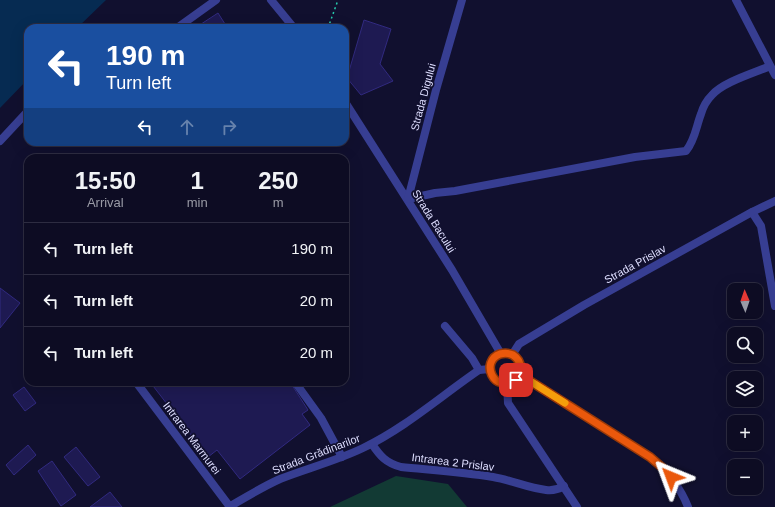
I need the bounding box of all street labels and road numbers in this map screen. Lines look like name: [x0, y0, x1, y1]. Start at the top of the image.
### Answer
street label: Strada Digului: [408, 62, 438, 132]
street label: Strada Bacului: [410, 187, 458, 255]
street label: Strada Prislav: [602, 242, 668, 286]
street label: Intrarea Marmurei: [161, 399, 223, 477]
street label: Strada Grădinarilor: [270, 432, 362, 476]
street label: Intrarea 2 Prislav: [411, 451, 495, 473]

